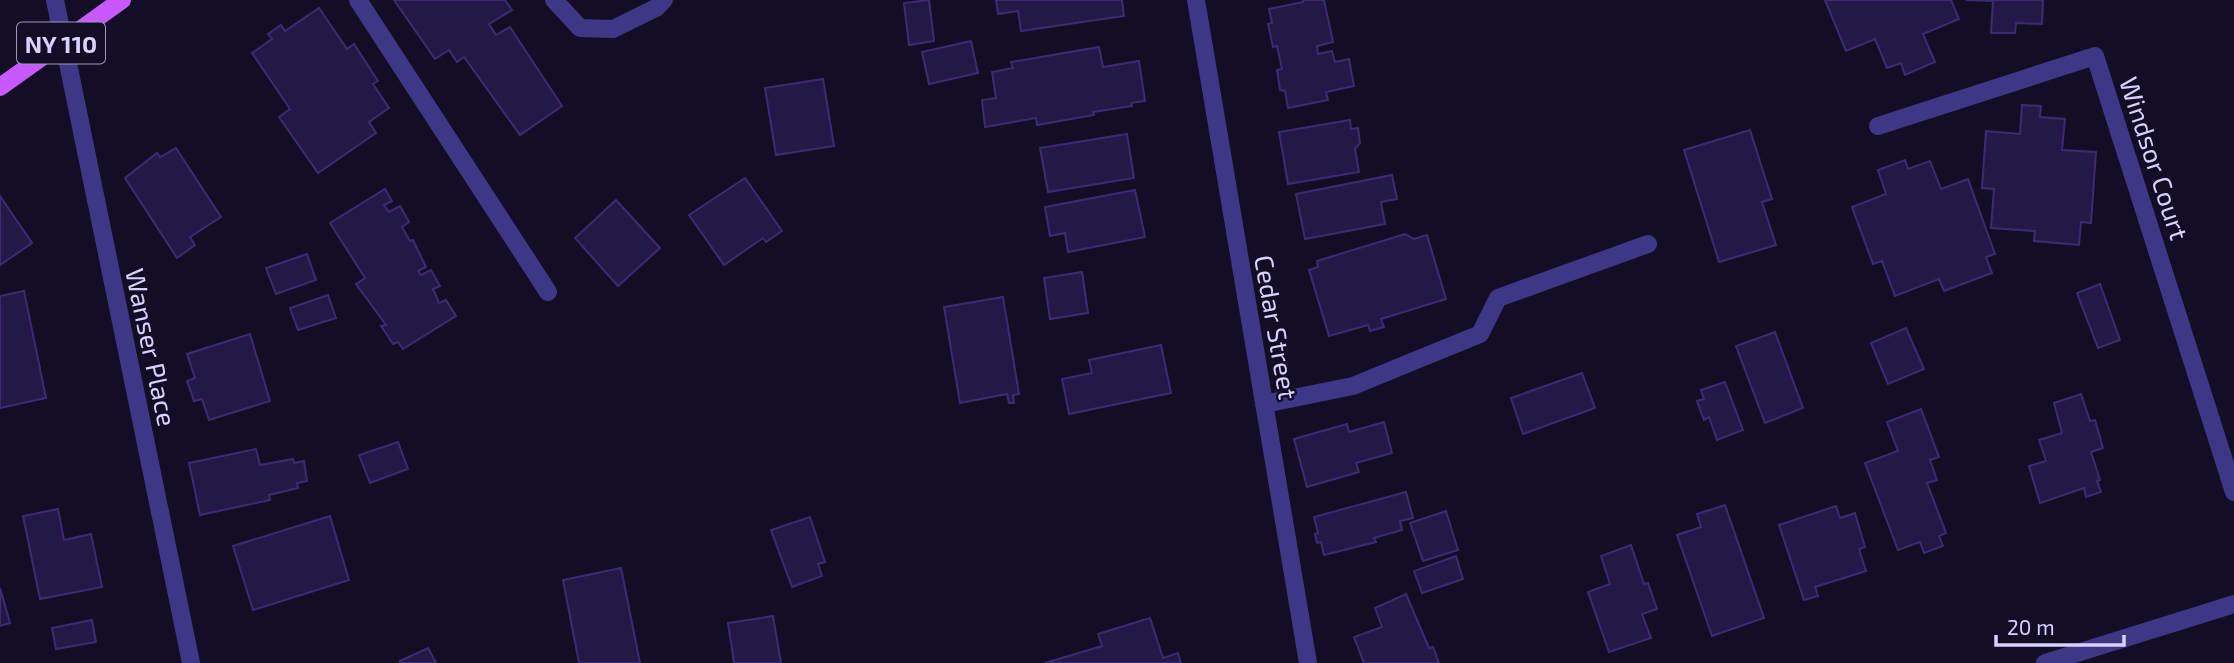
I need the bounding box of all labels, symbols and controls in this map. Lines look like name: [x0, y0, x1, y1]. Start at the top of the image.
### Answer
road number: NY 110: [17, 23, 105, 64]
street label: Windsor Court: [2114, 73, 2196, 243]
street label: Cedar Street: [1249, 252, 1305, 402]
street label: Wanser Place: [120, 265, 184, 429]
scale bar: [1996, 604, 2124, 648]
text: 20 m: [2007, 614, 2055, 639]

